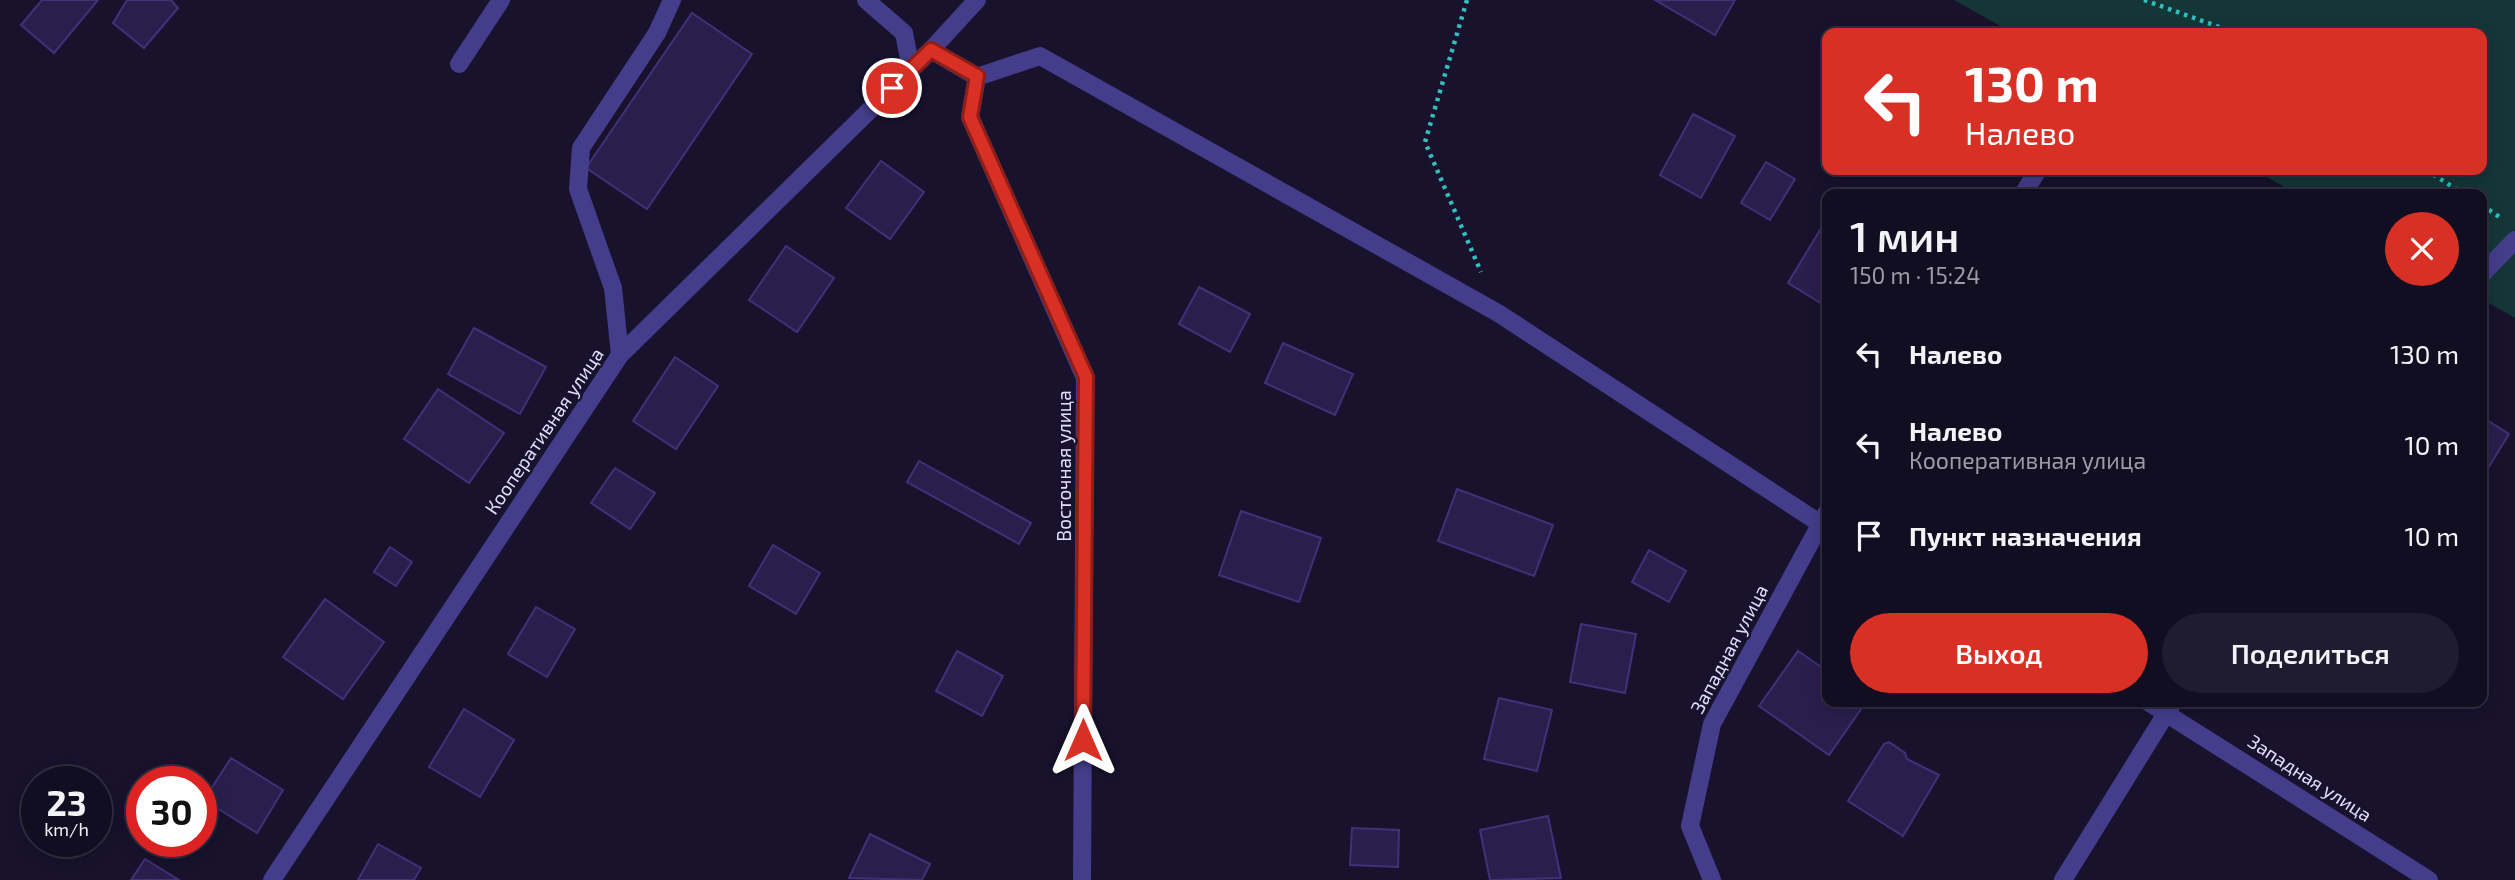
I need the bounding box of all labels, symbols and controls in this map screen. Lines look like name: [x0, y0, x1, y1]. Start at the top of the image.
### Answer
text: 130 m: [1965, 53, 2099, 112]
icon: left: [1850, 56, 1941, 147]
pin: [862, 58, 922, 118]
icon: arrive: [873, 69, 911, 107]
text: Налево: [1965, 113, 2075, 151]
text: 1 мин: [1850, 210, 1959, 260]
button: close: [2385, 212, 2459, 286]
text: 150 m · 15:24: [1850, 261, 1980, 289]
icon: left: [1850, 335, 1888, 373]
text: Налево: [1909, 338, 2002, 369]
text: 130 m: [2390, 338, 2459, 369]
street label: Кооперативная улица: [479, 343, 609, 519]
street label: Восточная улица: [1052, 390, 1076, 542]
text: Налево: [1909, 415, 2002, 446]
icon: left: [1850, 426, 1888, 464]
text: 10 m: [2404, 429, 2459, 460]
text: Кооперативная улица: [1909, 446, 2146, 474]
icon: arrive: [1850, 517, 1888, 555]
text: Пункт назначения: [1909, 520, 2142, 551]
text: 10 m: [2404, 520, 2459, 551]
street label: Западная улица: [1685, 580, 1773, 718]
button: Выход: [1850, 613, 2148, 693]
button: Поделиться: [2162, 613, 2459, 693]
position arrow: [1046, 703, 1120, 777]
street label: Западная улица: [2244, 729, 2376, 827]
speed limit sign: 30: [126, 766, 217, 857]
text: 23: [46, 781, 87, 823]
text: km/h: [44, 818, 89, 840]

